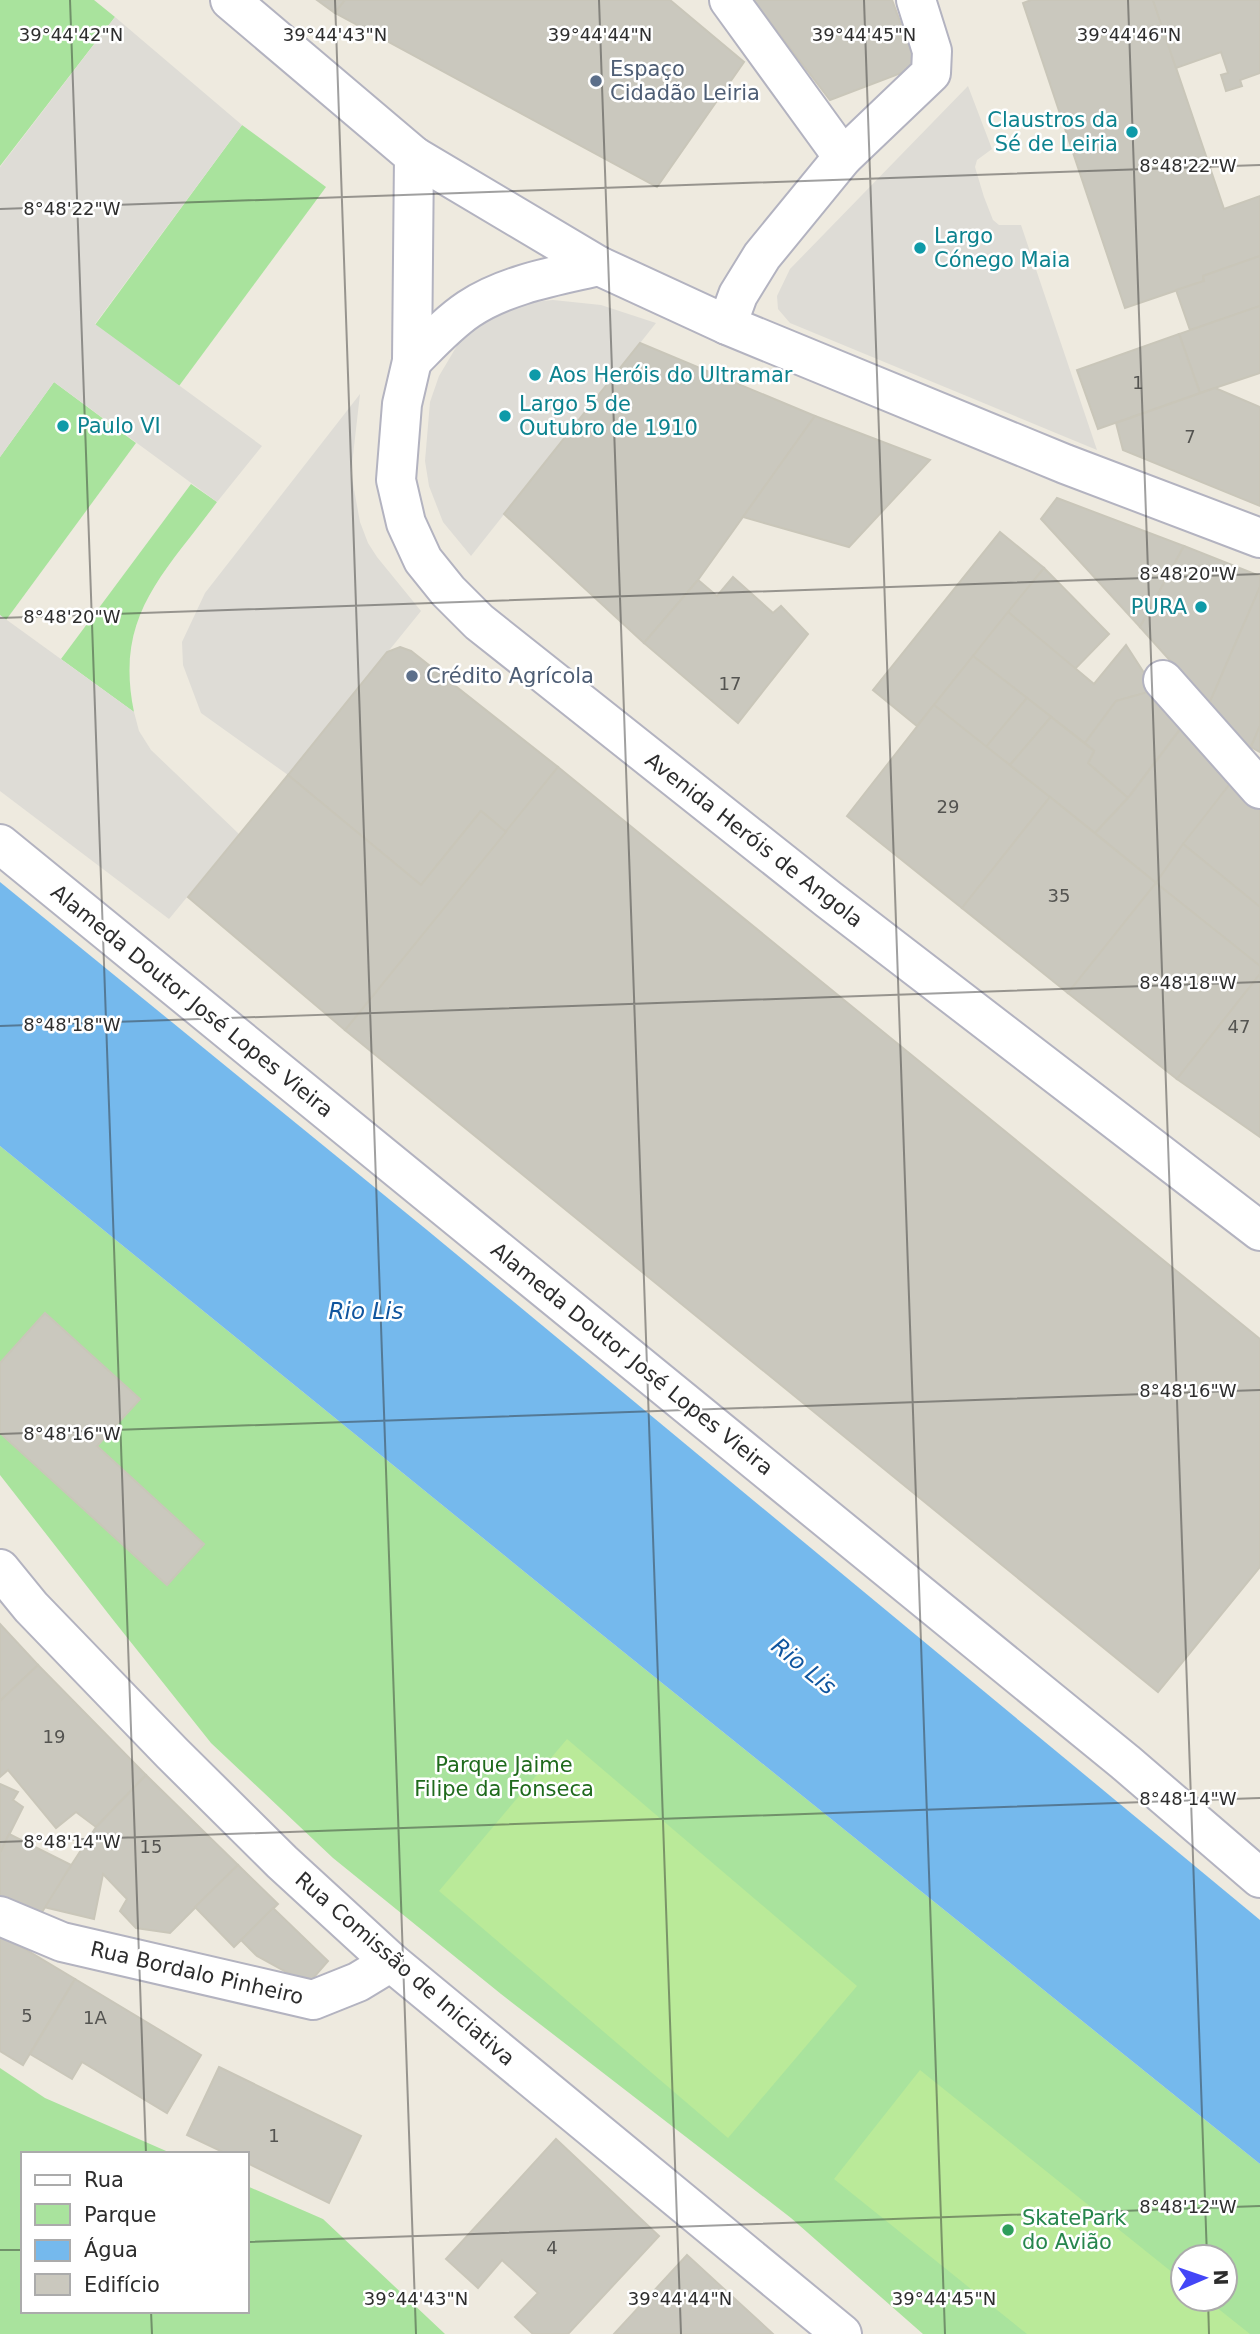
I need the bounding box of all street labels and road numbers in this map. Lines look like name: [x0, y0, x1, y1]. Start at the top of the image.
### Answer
street label: Avenida Heróis de Angola: [641, 748, 867, 932]
street label: Alameda Doutor José Lopes Vieira: [46, 880, 338, 1122]
street label: Alameda Doutor José Lopes Vieira: [486, 1238, 778, 1480]
street label: Rua Comissão de Iniciativa: [291, 1867, 519, 2071]
street label: Rua Bordalo Pinheiro: [88, 1937, 306, 2009]

